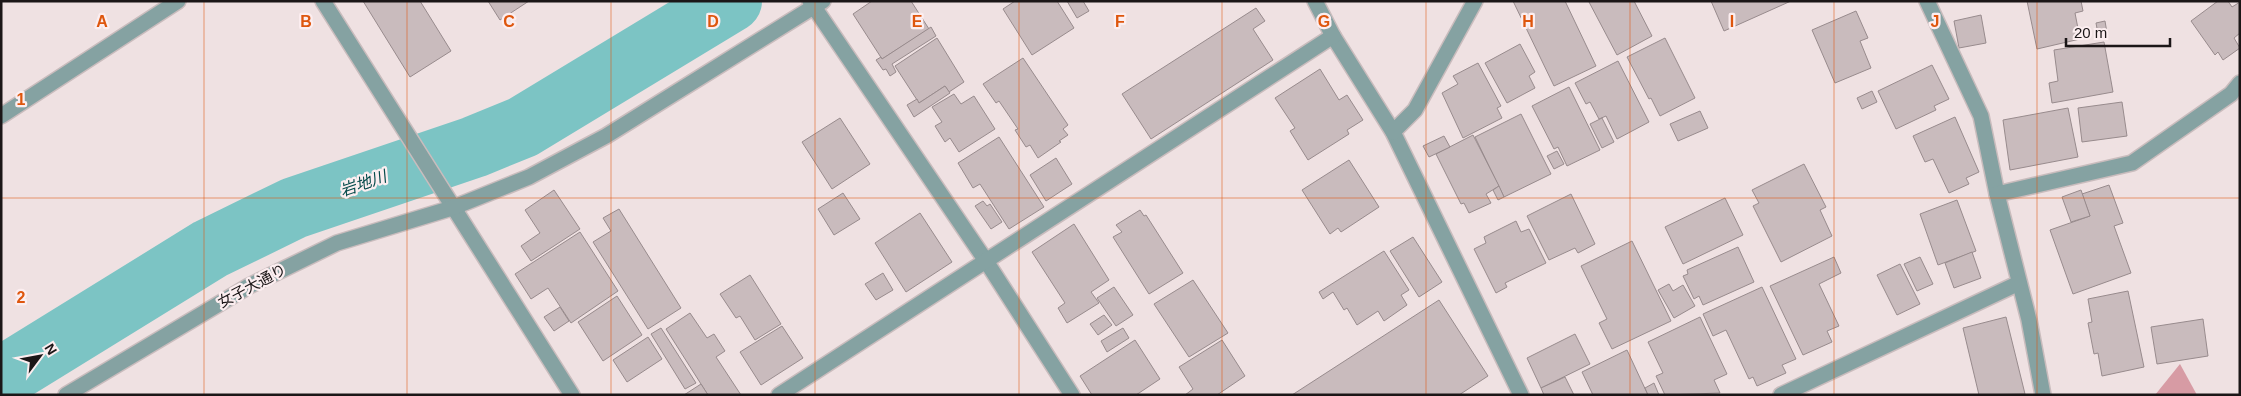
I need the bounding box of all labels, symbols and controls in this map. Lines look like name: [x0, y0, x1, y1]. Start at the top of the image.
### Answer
text: A: [96, 13, 108, 30]
text: B: [300, 13, 312, 30]
text: C: [503, 13, 515, 30]
text: D: [707, 13, 719, 30]
text: E: [912, 13, 923, 30]
text: F: [1115, 13, 1125, 30]
text: G: [1318, 13, 1330, 30]
text: H: [1522, 13, 1534, 30]
text: I: [1730, 13, 1734, 30]
text: J: [1931, 13, 1939, 30]
scale bar: [2066, 15, 2170, 47]
text: 20 m: [2074, 24, 2107, 41]
text: 1: [17, 91, 26, 108]
water label: 岩地川: [338, 167, 391, 199]
street label: 女子大通り: [215, 260, 289, 311]
text: 2: [17, 289, 26, 306]
north arrow: [15, 331, 65, 381]
text: N: [42, 341, 60, 358]

